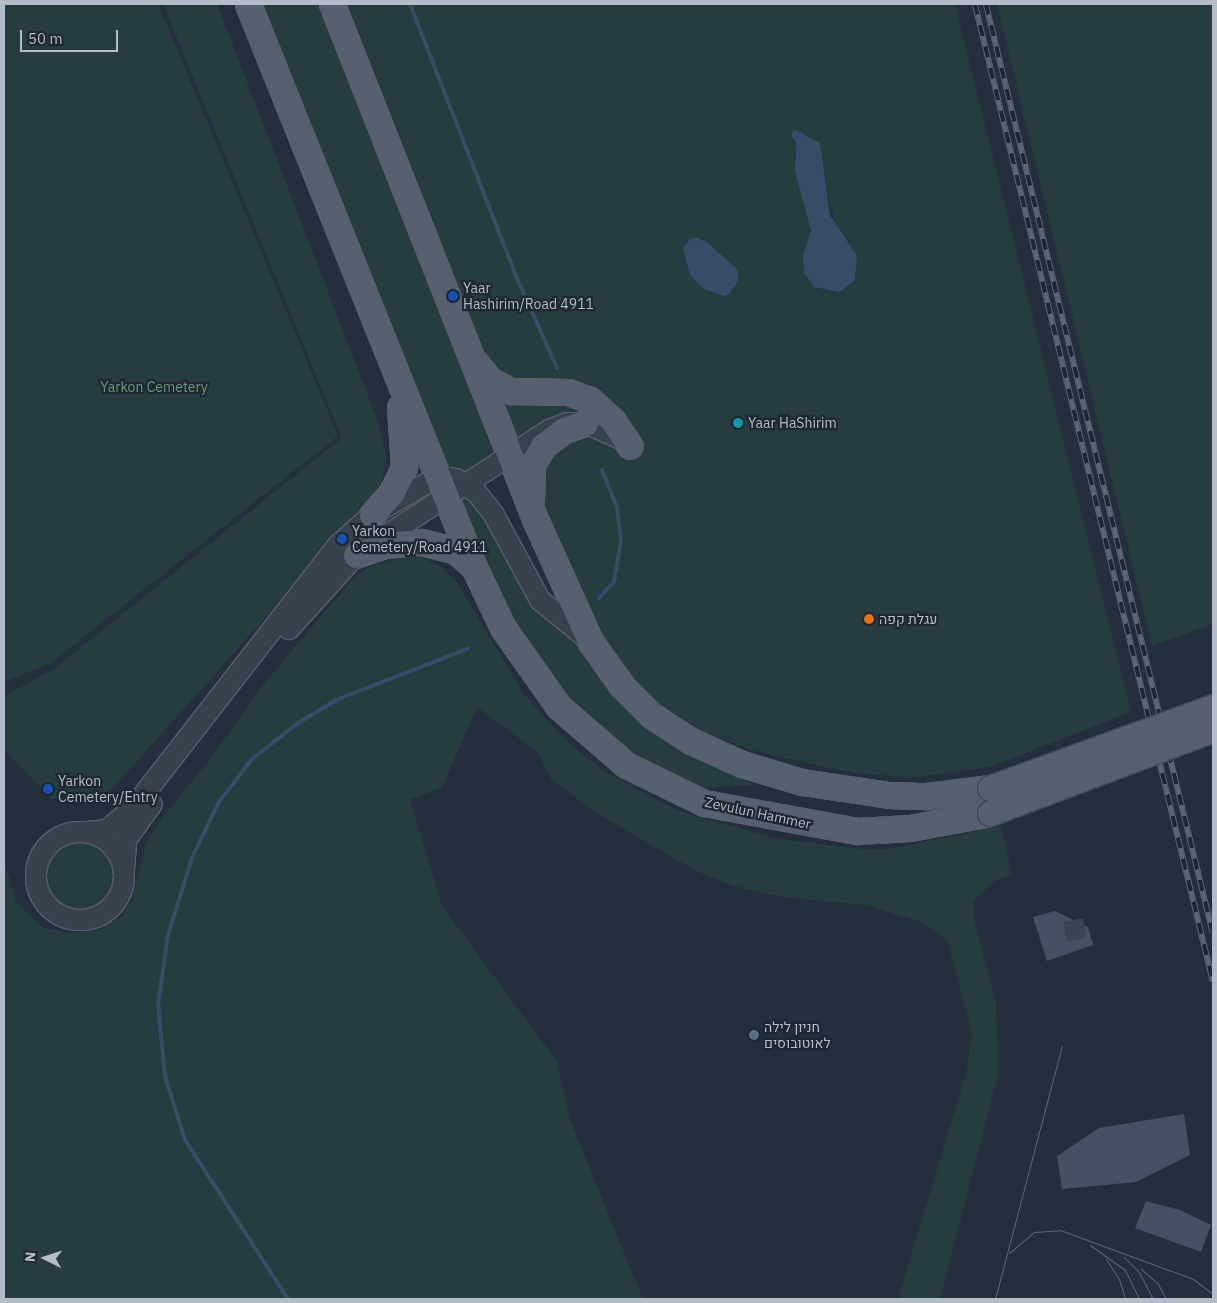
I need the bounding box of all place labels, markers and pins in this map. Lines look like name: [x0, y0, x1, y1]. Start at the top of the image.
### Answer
place label: Yaar Hashirim/Road 4911: [463, 280, 594, 312]
marker: Yaar Hashirim/Road 4911: [447, 290, 459, 302]
place label: Yaar HaShirim: [748, 415, 837, 431]
marker: Yaar HaShirim: [732, 417, 744, 429]
place label: Yarkon Cemetery/Road 4911: [352, 523, 487, 556]
marker: Yarkon Cemetery/Road 4911: [336, 533, 348, 545]
place label: עגלת קפה: [879, 611, 937, 627]
marker: עגלת קפה: [863, 613, 875, 625]
place label: Yarkon Cemetery/Entry: [58, 773, 158, 806]
marker: Yarkon Cemetery/Entry: [42, 783, 54, 795]
place label: חניון לילה לאוטובוסים: [764, 1019, 831, 1052]
marker: חניון לילה לאוטובוסים: [748, 1029, 760, 1041]

